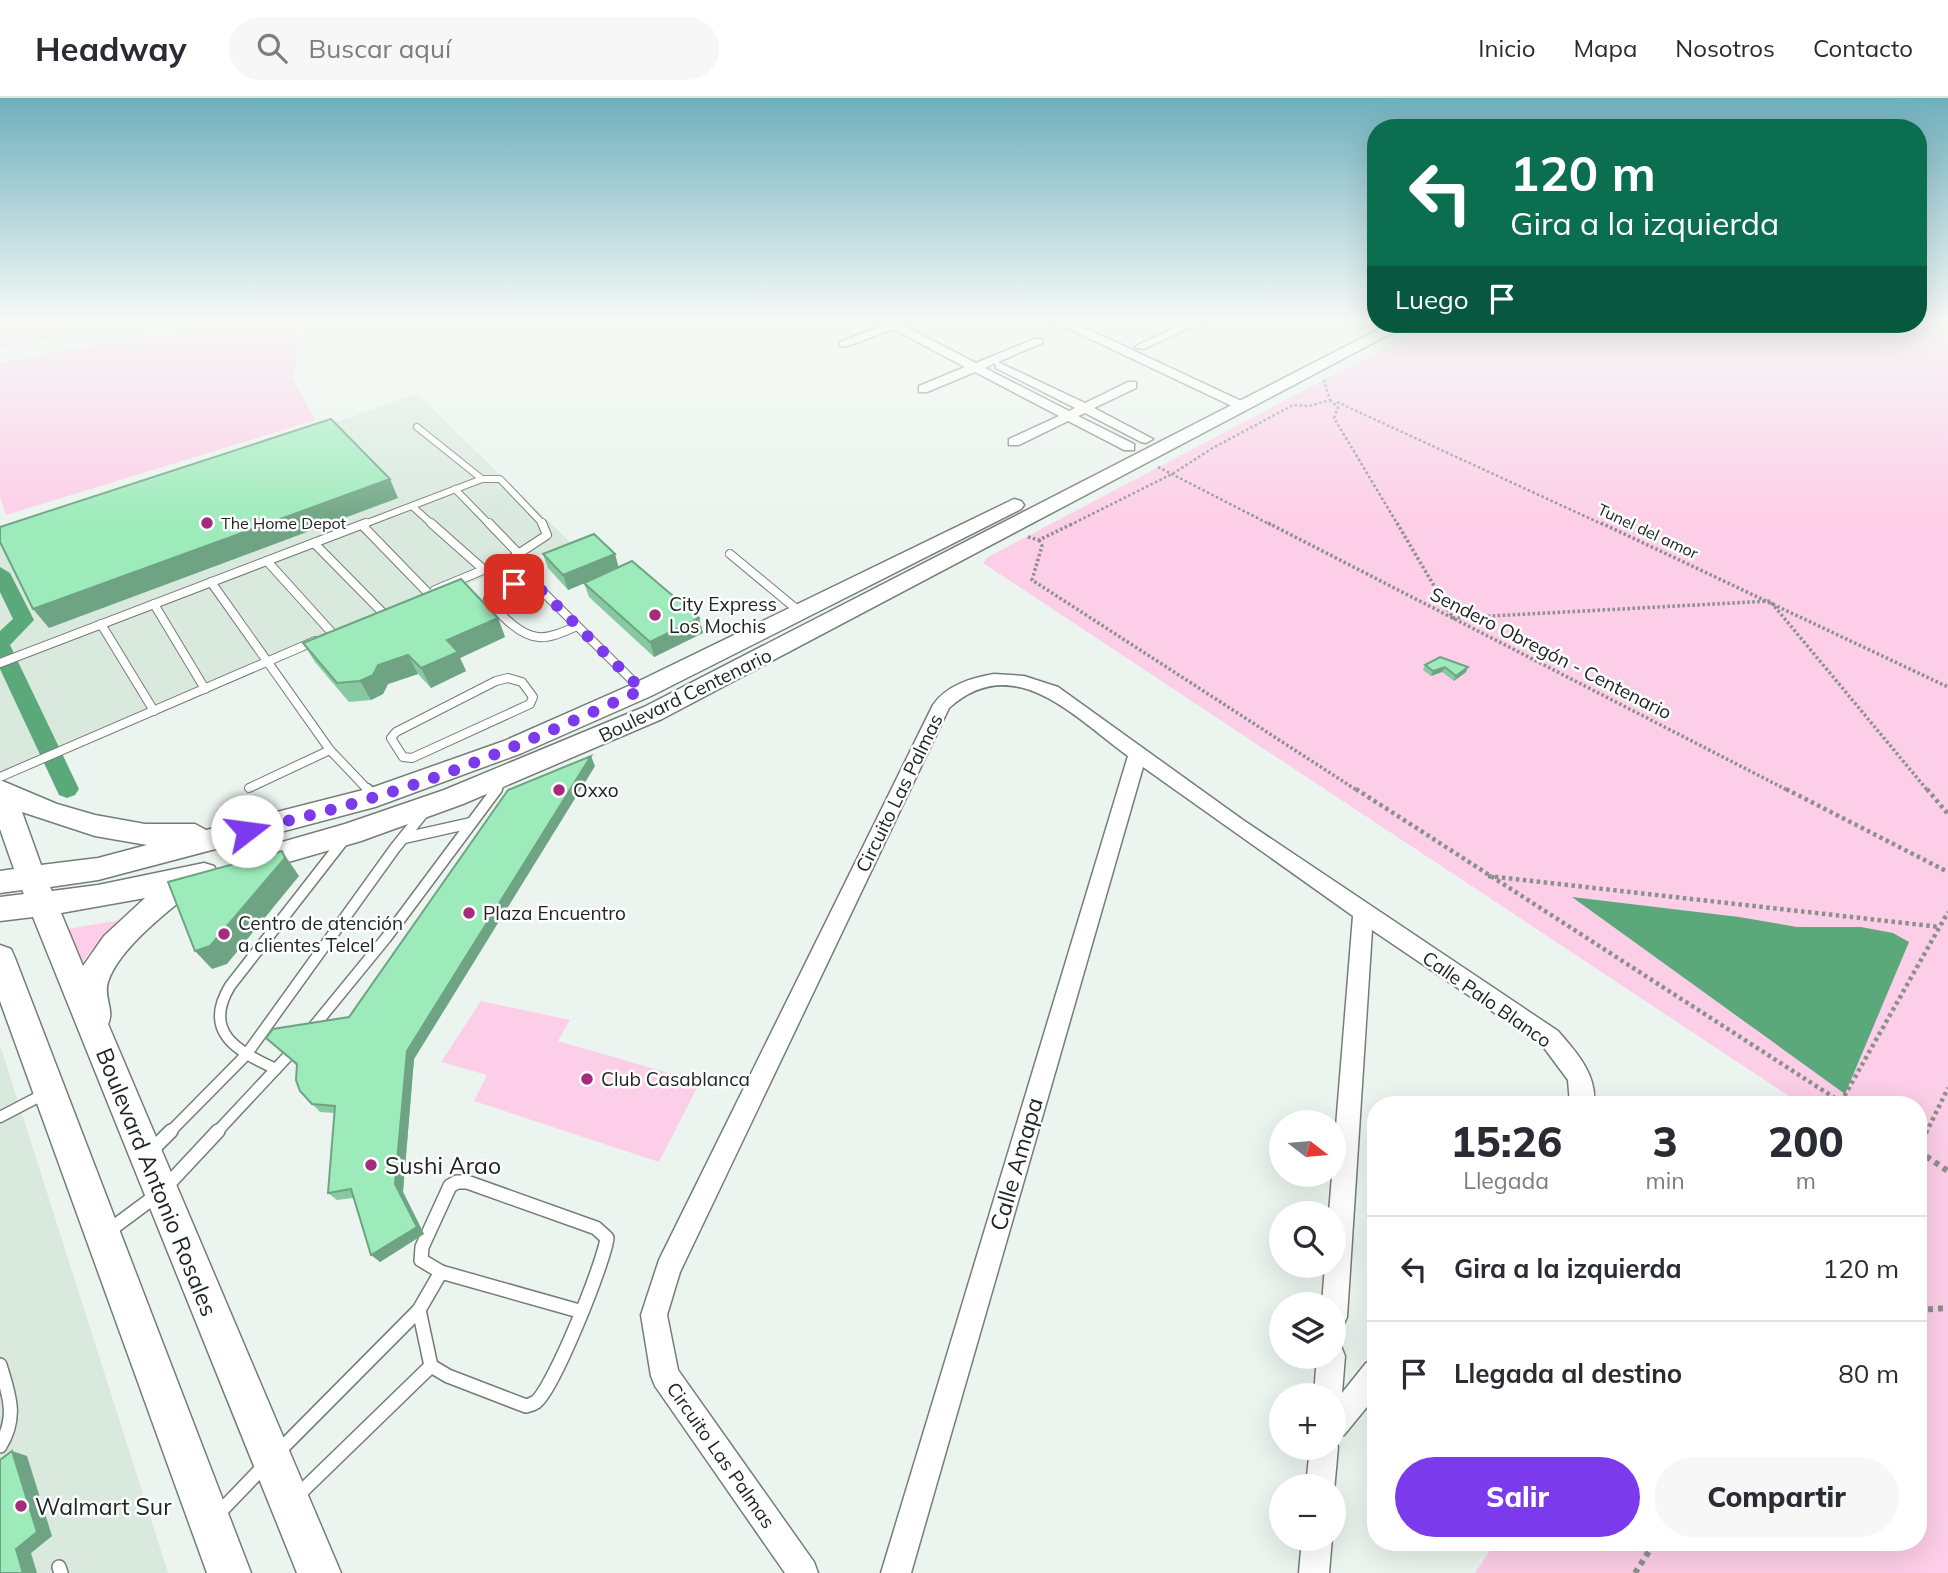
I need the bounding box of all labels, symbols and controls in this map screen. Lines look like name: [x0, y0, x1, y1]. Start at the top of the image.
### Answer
search box: [229, 17, 719, 80]
text: Headway: [35, 28, 187, 69]
icon: search: [253, 29, 291, 67]
text: Buscar aquí: [309, 32, 451, 65]
text: Inicio: [1478, 33, 1535, 63]
text: Mapa: [1573, 33, 1637, 63]
text: Nosotros: [1675, 33, 1775, 63]
text: Contacto: [1813, 33, 1913, 63]
text: 120 m: [1510, 142, 1656, 203]
icon: left: [1395, 147, 1486, 238]
text: Gira a la izquierda: [1510, 203, 1779, 243]
icon: arrive: [1483, 280, 1521, 318]
text: Luego: [1395, 283, 1469, 316]
street label: Tunel del amor: [1595, 499, 1702, 563]
place label: The Home Depot: [221, 513, 347, 533]
marker: The Home Depot: [199, 515, 215, 531]
pin: [484, 554, 544, 614]
icon: arrive: [495, 565, 533, 603]
street label: Sendero Obregón - Centenario: [1426, 582, 1676, 724]
place label: City Express Los Mochis: [669, 592, 777, 638]
marker: City Express Los Mochis: [647, 607, 663, 623]
street label: Boulevard Centenario: [595, 643, 775, 747]
street label: Circuito Las Palmas: [850, 710, 948, 876]
place label: Oxxo: [573, 778, 619, 802]
marker: Oxxo: [551, 782, 567, 798]
position arrow: [210, 794, 284, 868]
place label: Plaza Encuentro: [483, 901, 626, 925]
marker: Plaza Encuentro: [461, 905, 477, 921]
place label: Centro de atención a clientes Telcel: [238, 911, 403, 957]
marker: Centro de atención a clientes Telcel: [216, 926, 232, 942]
street label: Calle Palo Blanco: [1418, 946, 1556, 1052]
street label: Boulevard Antonio Rosales: [90, 1044, 224, 1320]
place label: Club Casablanca: [601, 1067, 750, 1091]
marker: Club Casablanca: [579, 1071, 595, 1087]
street label: Calle Amapa: [983, 1094, 1049, 1234]
north arrow: [1269, 1110, 1346, 1186]
map controls: [1269, 1110, 1346, 1551]
text: 15:26: [1450, 1115, 1562, 1168]
text: 3: [1652, 1115, 1678, 1168]
text: 200: [1768, 1115, 1844, 1168]
place label: Sushi Arao: [385, 1151, 501, 1180]
marker: Sushi Arao: [363, 1157, 379, 1173]
text: Llegada: [1463, 1166, 1549, 1195]
text: min: [1645, 1166, 1685, 1195]
text: m: [1796, 1166, 1816, 1195]
button: search: [1269, 1201, 1346, 1278]
icon: left: [1395, 1250, 1433, 1288]
text: Gira a la izquierda: [1454, 1252, 1682, 1285]
text: 120 m: [1823, 1252, 1899, 1285]
button: layers: [1269, 1292, 1346, 1369]
icon: arrive: [1395, 1355, 1433, 1393]
text: Llegada al destino: [1454, 1357, 1682, 1390]
text: 80 m: [1838, 1357, 1899, 1390]
street label: Circuito Las Palmas: [662, 1377, 780, 1533]
button: +: [1269, 1383, 1346, 1460]
button: Salir: [1395, 1457, 1640, 1537]
button: Compartir: [1654, 1457, 1899, 1537]
button: −: [1269, 1474, 1346, 1551]
place label: Walmart Sur: [35, 1492, 172, 1521]
marker: Walmart Sur: [13, 1498, 29, 1514]

